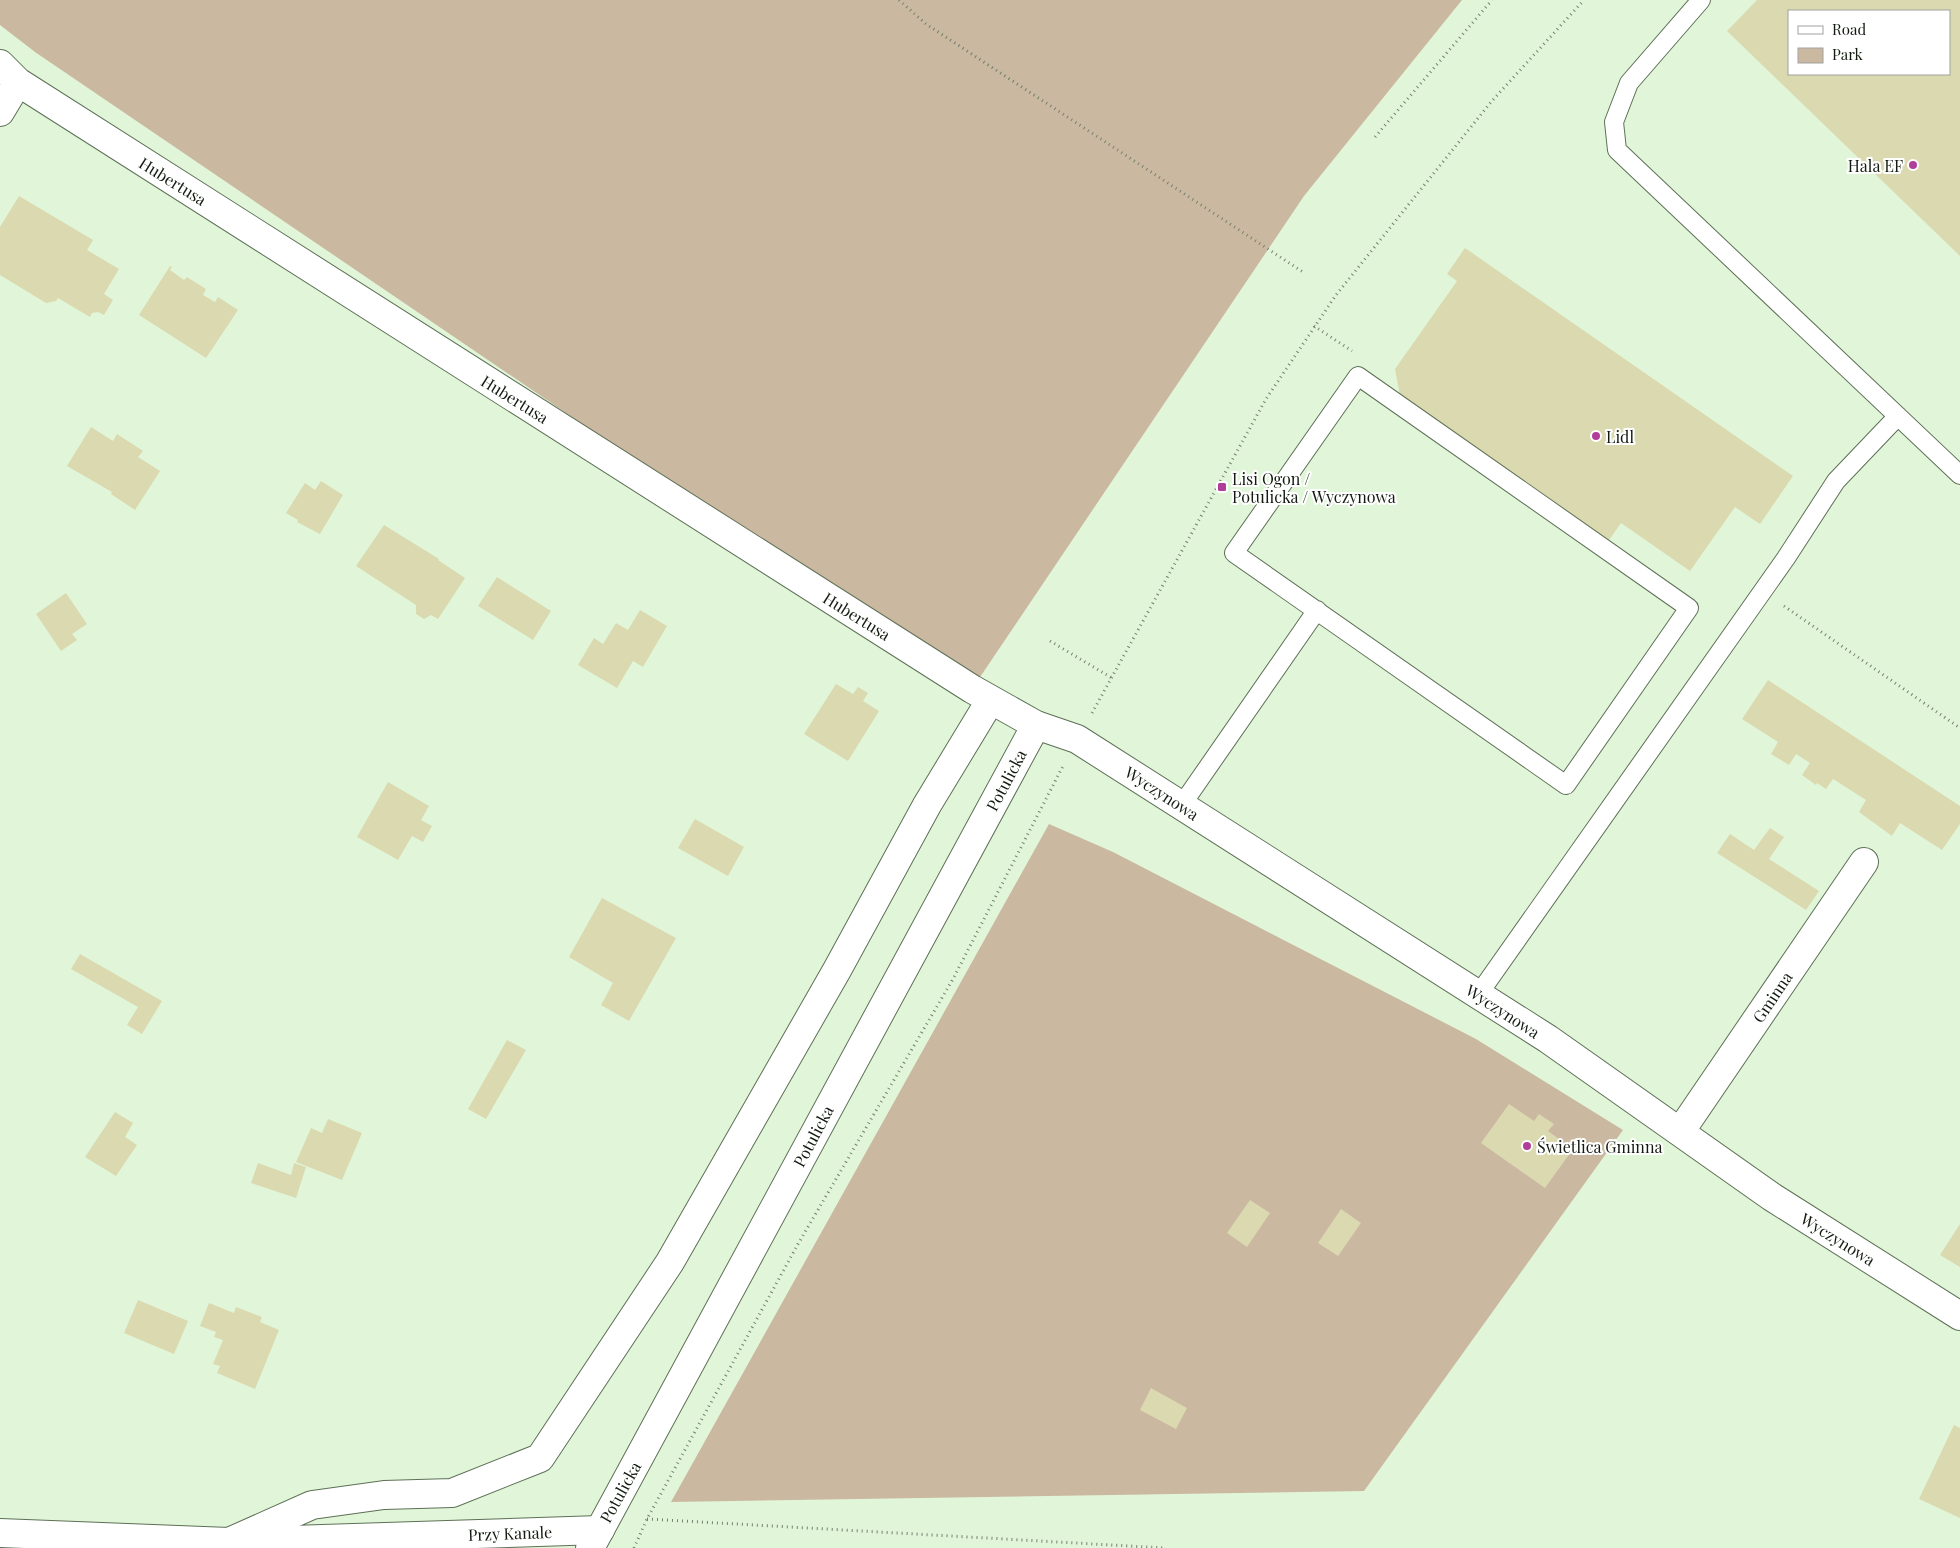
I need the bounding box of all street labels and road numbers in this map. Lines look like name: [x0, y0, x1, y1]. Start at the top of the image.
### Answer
street label: Hubertusa: [135, 152, 211, 210]
street label: Hubertusa: [477, 370, 553, 428]
street label: Hubertusa: [819, 587, 895, 645]
street label: Potulicka: [981, 746, 1031, 814]
street label: Wyczynowa: [1120, 761, 1203, 825]
street label: Gminna: [1747, 967, 1797, 1027]
street label: Wyczynowa: [1461, 979, 1544, 1043]
street label: Potulicka: [788, 1102, 838, 1170]
street label: Wyczynowa: [1796, 1207, 1879, 1270]
street label: Potulicka: [595, 1458, 645, 1526]
street label: Przy Kanale: [468, 1521, 552, 1545]

